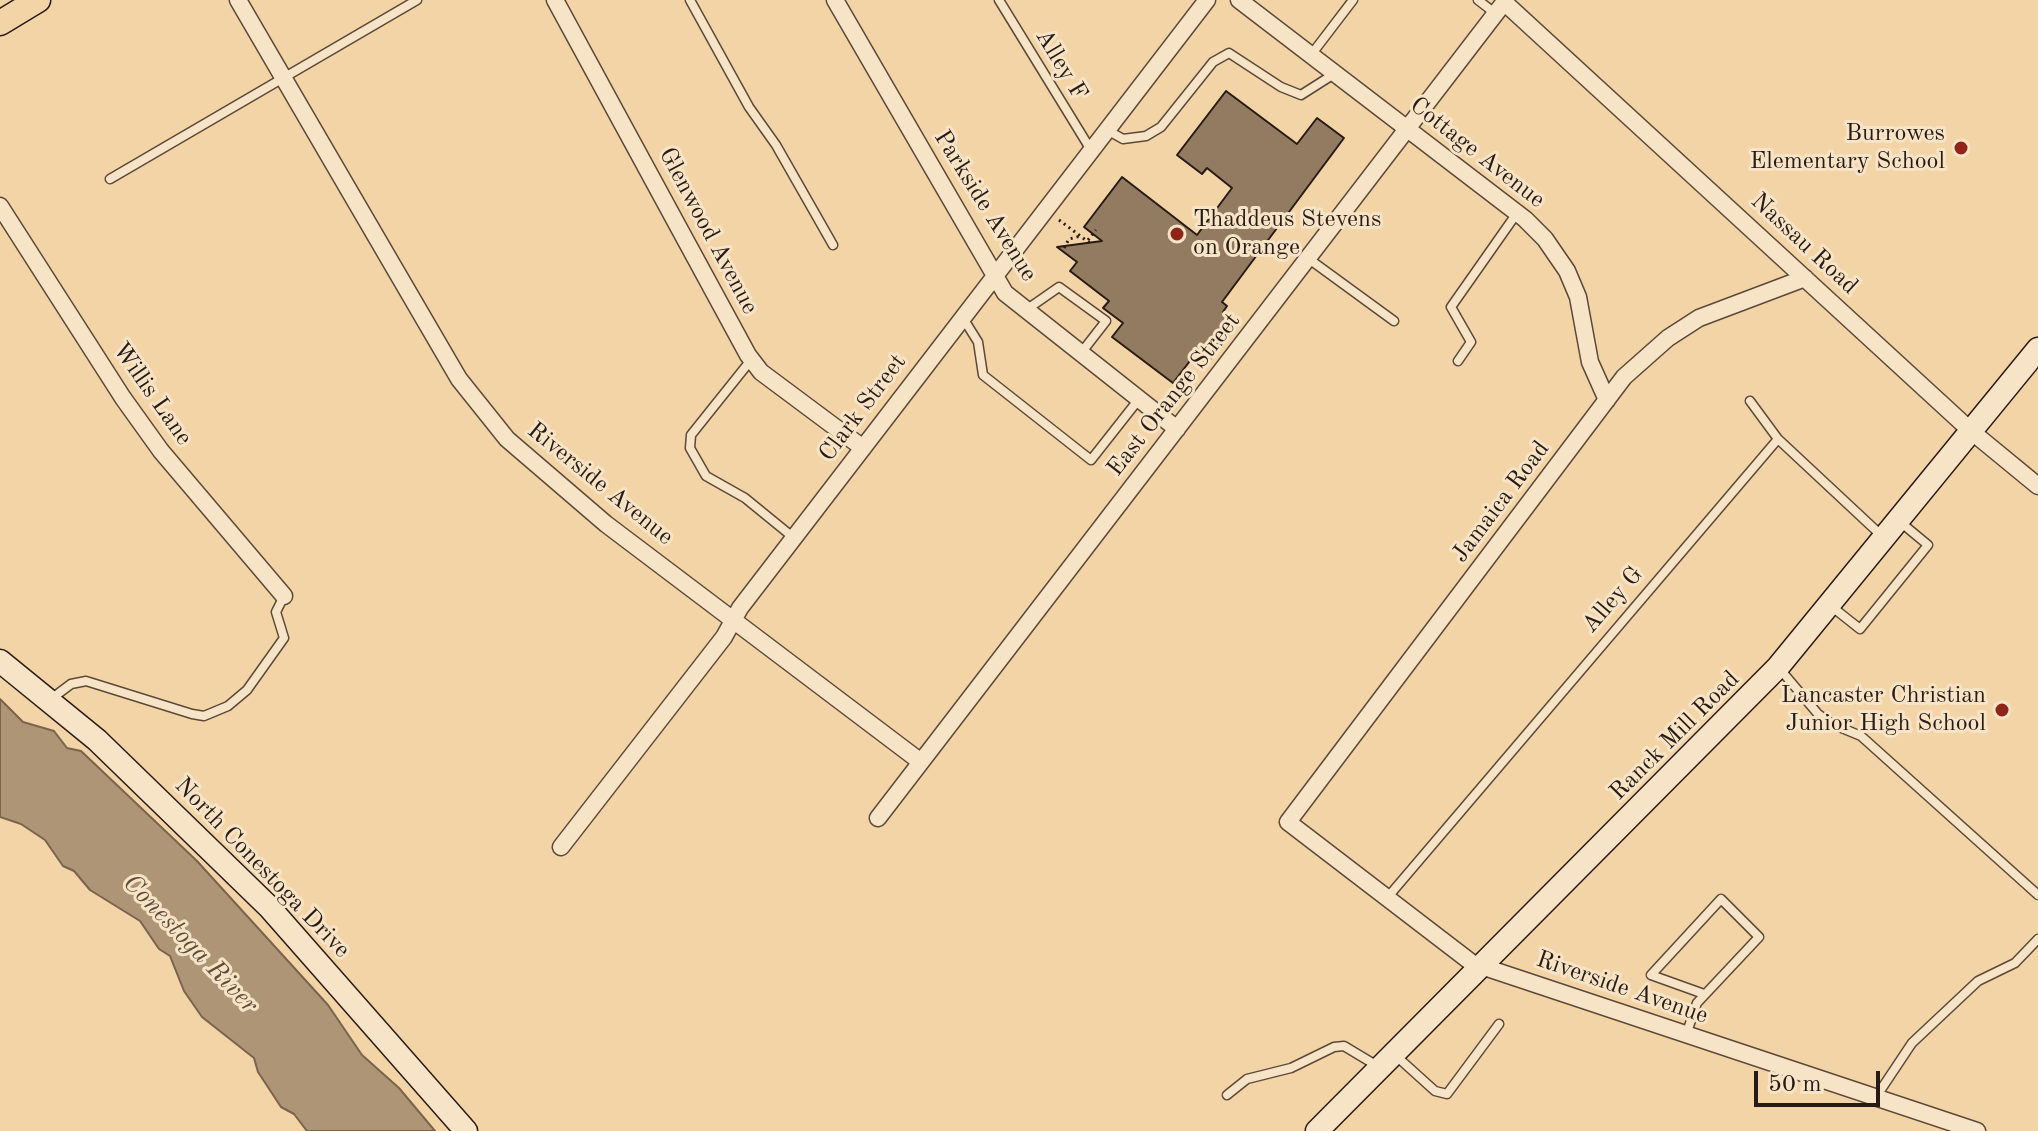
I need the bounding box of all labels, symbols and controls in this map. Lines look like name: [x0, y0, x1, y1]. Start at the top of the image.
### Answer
street label: Alley F: [1029, 24, 1093, 106]
street label: Cottage Avenue: [1404, 91, 1550, 215]
place label: Burrowes Elementary School: [1750, 120, 1945, 176]
street label: Parkside Avenue: [927, 125, 1043, 287]
marker: Burrowes Elementary School: [1952, 139, 1970, 157]
street label: Glenwood Avenue: [652, 143, 764, 319]
street label: Nassau Road: [1744, 187, 1864, 301]
place label: Thaddeus Stevens on Orange: [1193, 206, 1381, 262]
marker: Thaddeus Stevens on Orange: [1168, 225, 1186, 243]
street label: East Orange Street: [1101, 307, 1247, 483]
street label: Willis Lane: [106, 337, 198, 451]
street label: Clark Street: [813, 349, 913, 467]
street label: Riverside Avenue: [521, 416, 679, 552]
street label: Jamaica Road: [1446, 436, 1556, 568]
street label: Alley G: [1576, 561, 1650, 639]
street label: Ranck Mill Road: [1604, 665, 1746, 807]
place label: Lancaster Christian Junior High School: [1781, 682, 1986, 738]
marker: Lancaster Christian Junior High School: [1993, 701, 2011, 719]
street label: North Conestoga Drive: [168, 772, 356, 964]
water label: Conestoga River: [116, 868, 264, 1020]
street label: Riverside Avenue: [1532, 945, 1712, 1031]
scale bar: [1758, 1055, 1884, 1105]
text: 50 m: [1768, 1073, 1822, 1097]

